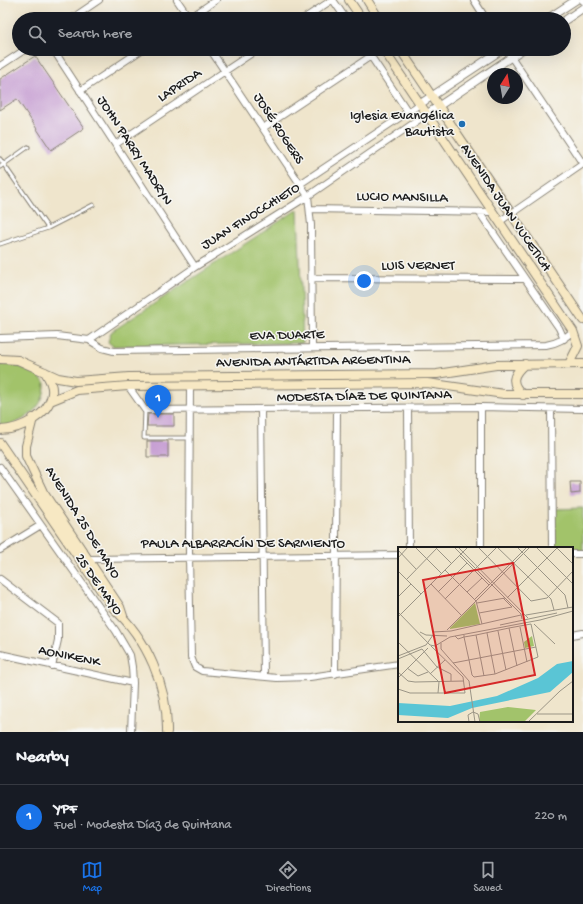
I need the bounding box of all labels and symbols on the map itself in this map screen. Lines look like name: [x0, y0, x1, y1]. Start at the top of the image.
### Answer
street label: LAPRIDA: [155, 65, 206, 107]
north arrow: [487, 68, 523, 104]
street label: JOSÉ ROGERS: [249, 90, 308, 168]
street label: JOHN PARRY MADRYN: [92, 93, 176, 209]
place label: Iglesia Evangélica Bautista: [350, 108, 455, 141]
marker: Iglesia Evangélica Bautista: [457, 119, 467, 129]
street label: AVENIDA JUAN VUCETICH: [456, 141, 555, 276]
street label: JUAN FINOCCHIETO: [198, 179, 304, 254]
street label: LUCIO MANSILLA: [356, 189, 449, 207]
street label: LUIS VERNET: [381, 258, 455, 275]
your location: [354, 271, 374, 291]
street label: EVA DUARTE: [249, 327, 326, 345]
street label: AVENIDA ANTÁRTIDA ARGENTINA: [216, 352, 411, 372]
pin: 1: [145, 385, 171, 418]
street label: MODESTA DÍAZ DE QUINTANA: [276, 387, 452, 407]
street label: AVENIDA 25 DE MAYO: [40, 464, 124, 583]
street label: PAULA ALBARRACÍN DE SARMIENTO: [140, 536, 346, 553]
inset map: [398, 547, 573, 722]
street label: 25 DE MAYO: [71, 551, 126, 620]
street label: AONIKENK: [37, 642, 103, 672]

